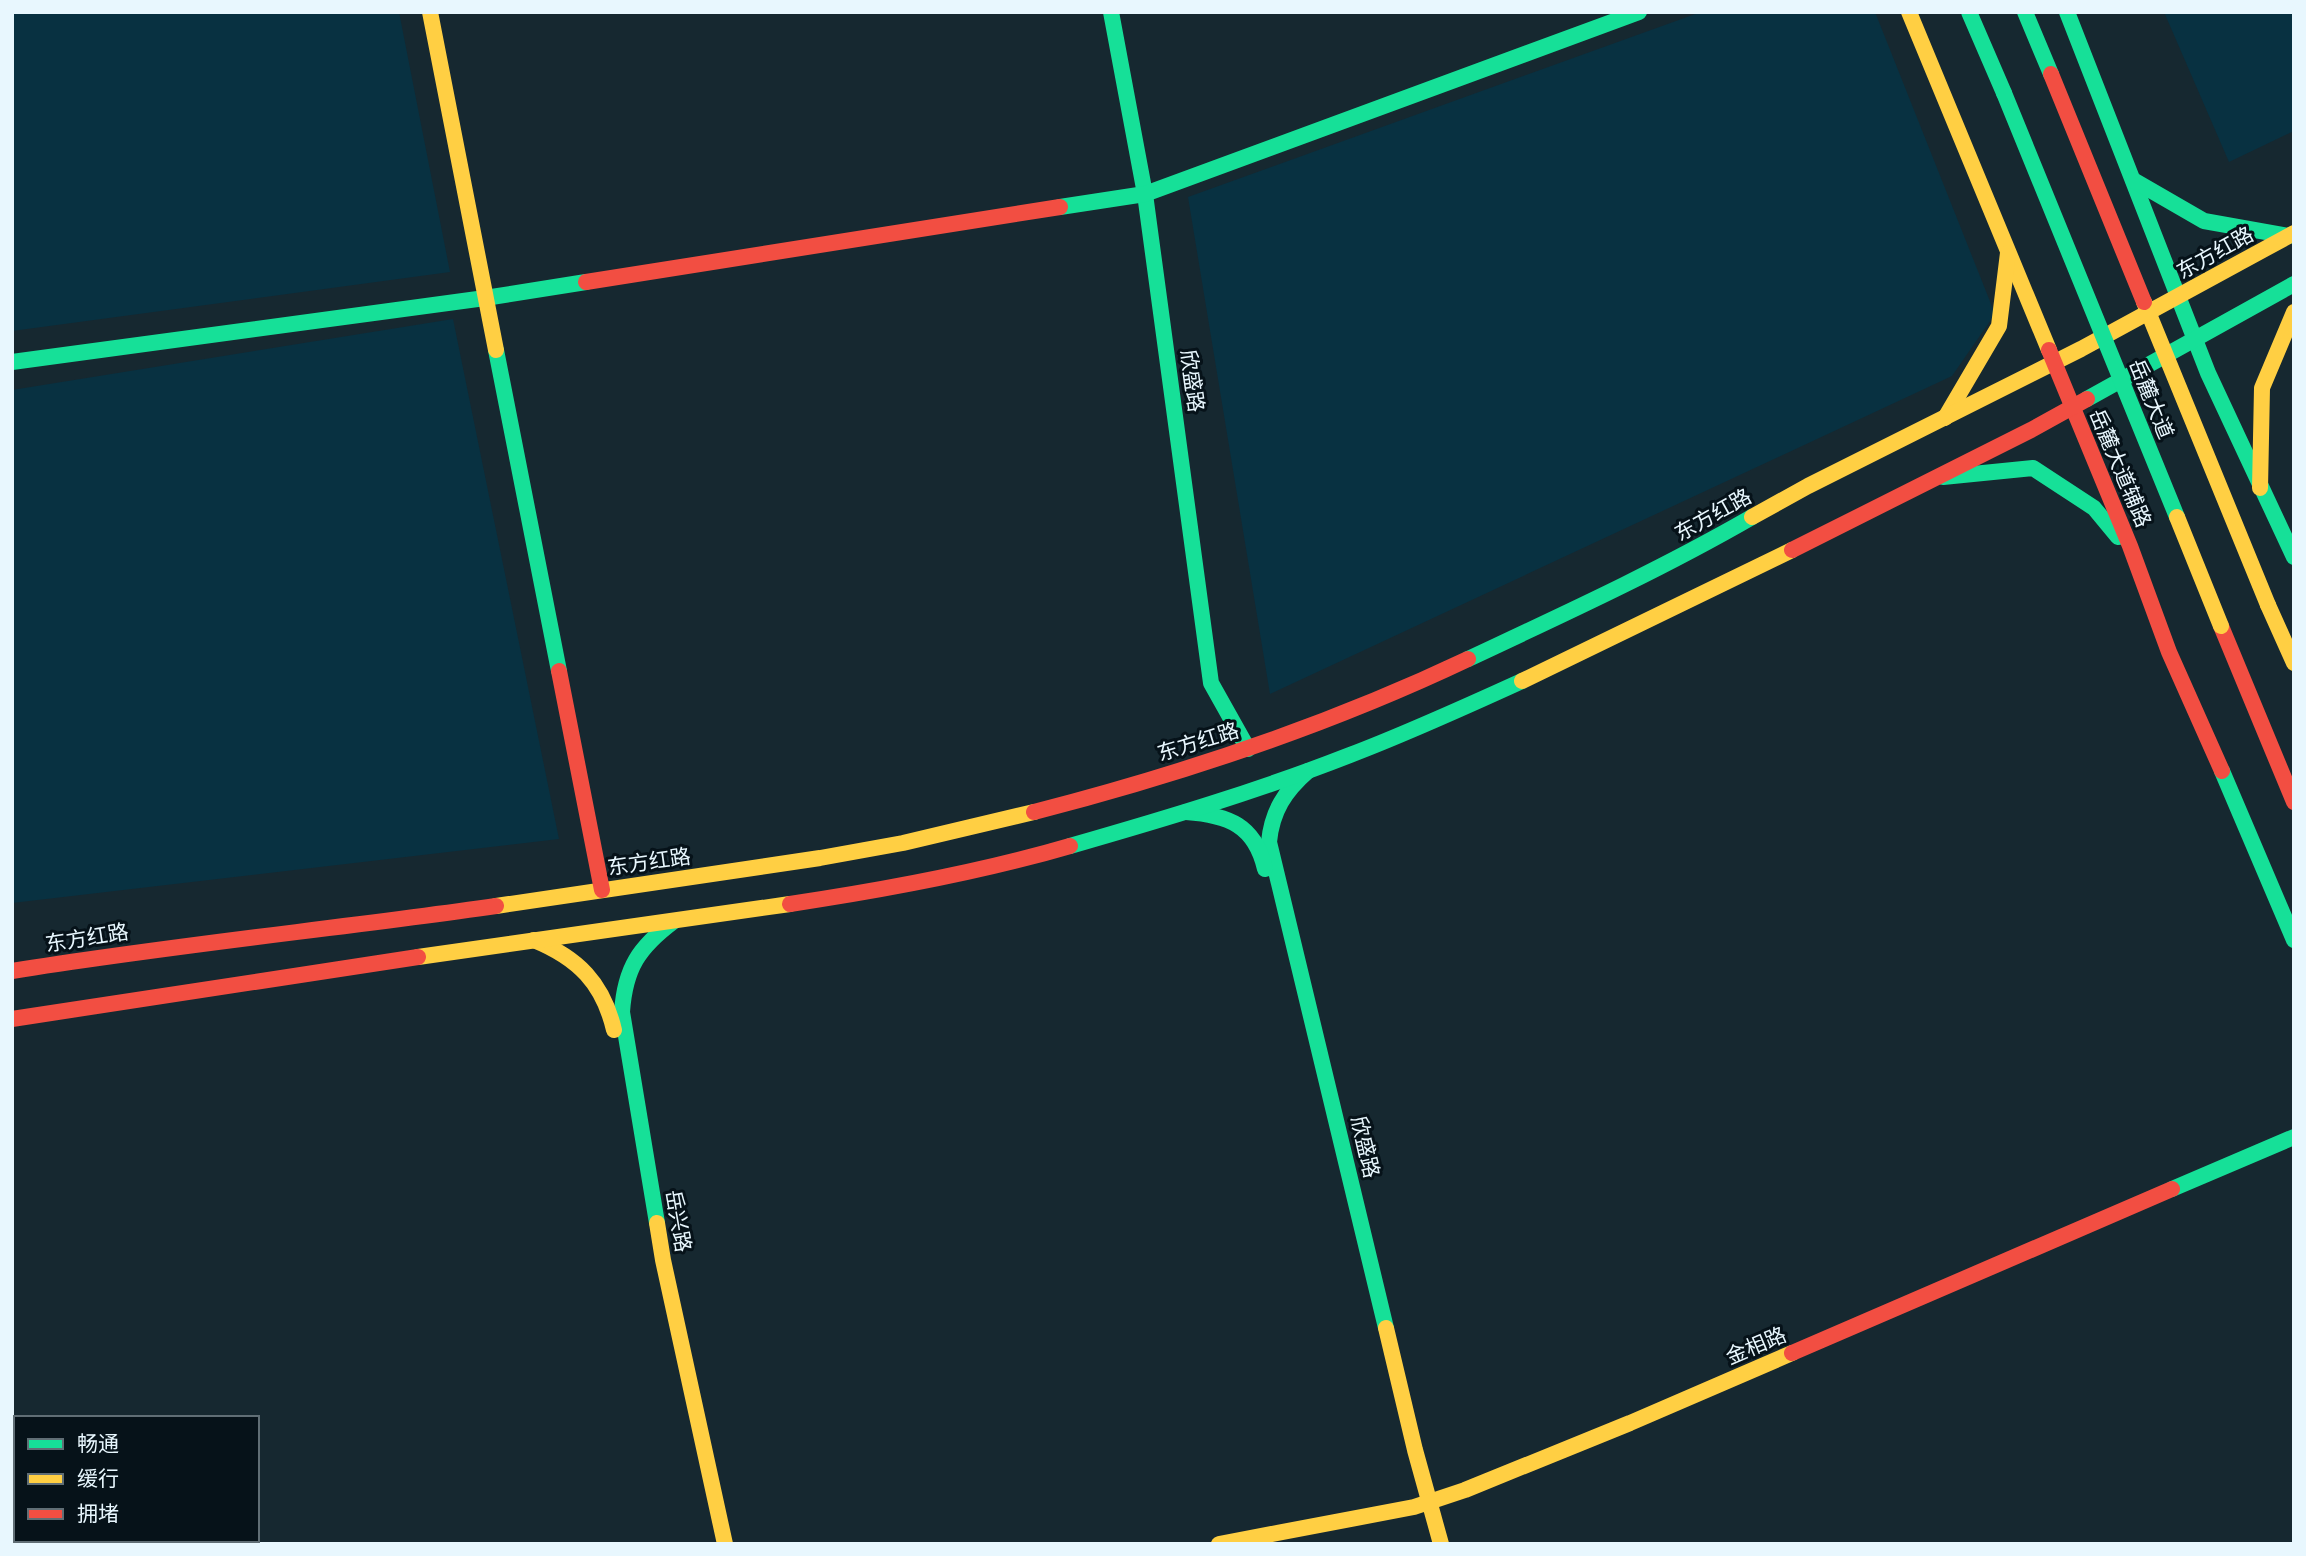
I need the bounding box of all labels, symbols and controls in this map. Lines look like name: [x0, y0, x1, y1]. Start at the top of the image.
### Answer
street label: 东方红路: [2171, 220, 2259, 286]
street label: 欣盛路: [1173, 348, 1211, 414]
street label: 岳麓大道: [2121, 354, 2181, 444]
street label: 岳麓大道辅路: [2082, 404, 2158, 532]
street label: 东方红路: [1669, 482, 1757, 548]
street label: 东方红路: [1153, 715, 1243, 769]
street label: 东方红路: [605, 841, 693, 883]
street label: 东方红路: [43, 917, 131, 959]
street label: 欣盛路: [1343, 1113, 1387, 1181]
street label: 岳兴路: [658, 1187, 698, 1255]
street label: 金相路: [1721, 1320, 1791, 1372]
legend: [14, 1416, 259, 1542]
text: 畅通: [77, 1429, 119, 1459]
text: 缓行: [77, 1464, 119, 1494]
text: 拥堵: [77, 1499, 119, 1529]

